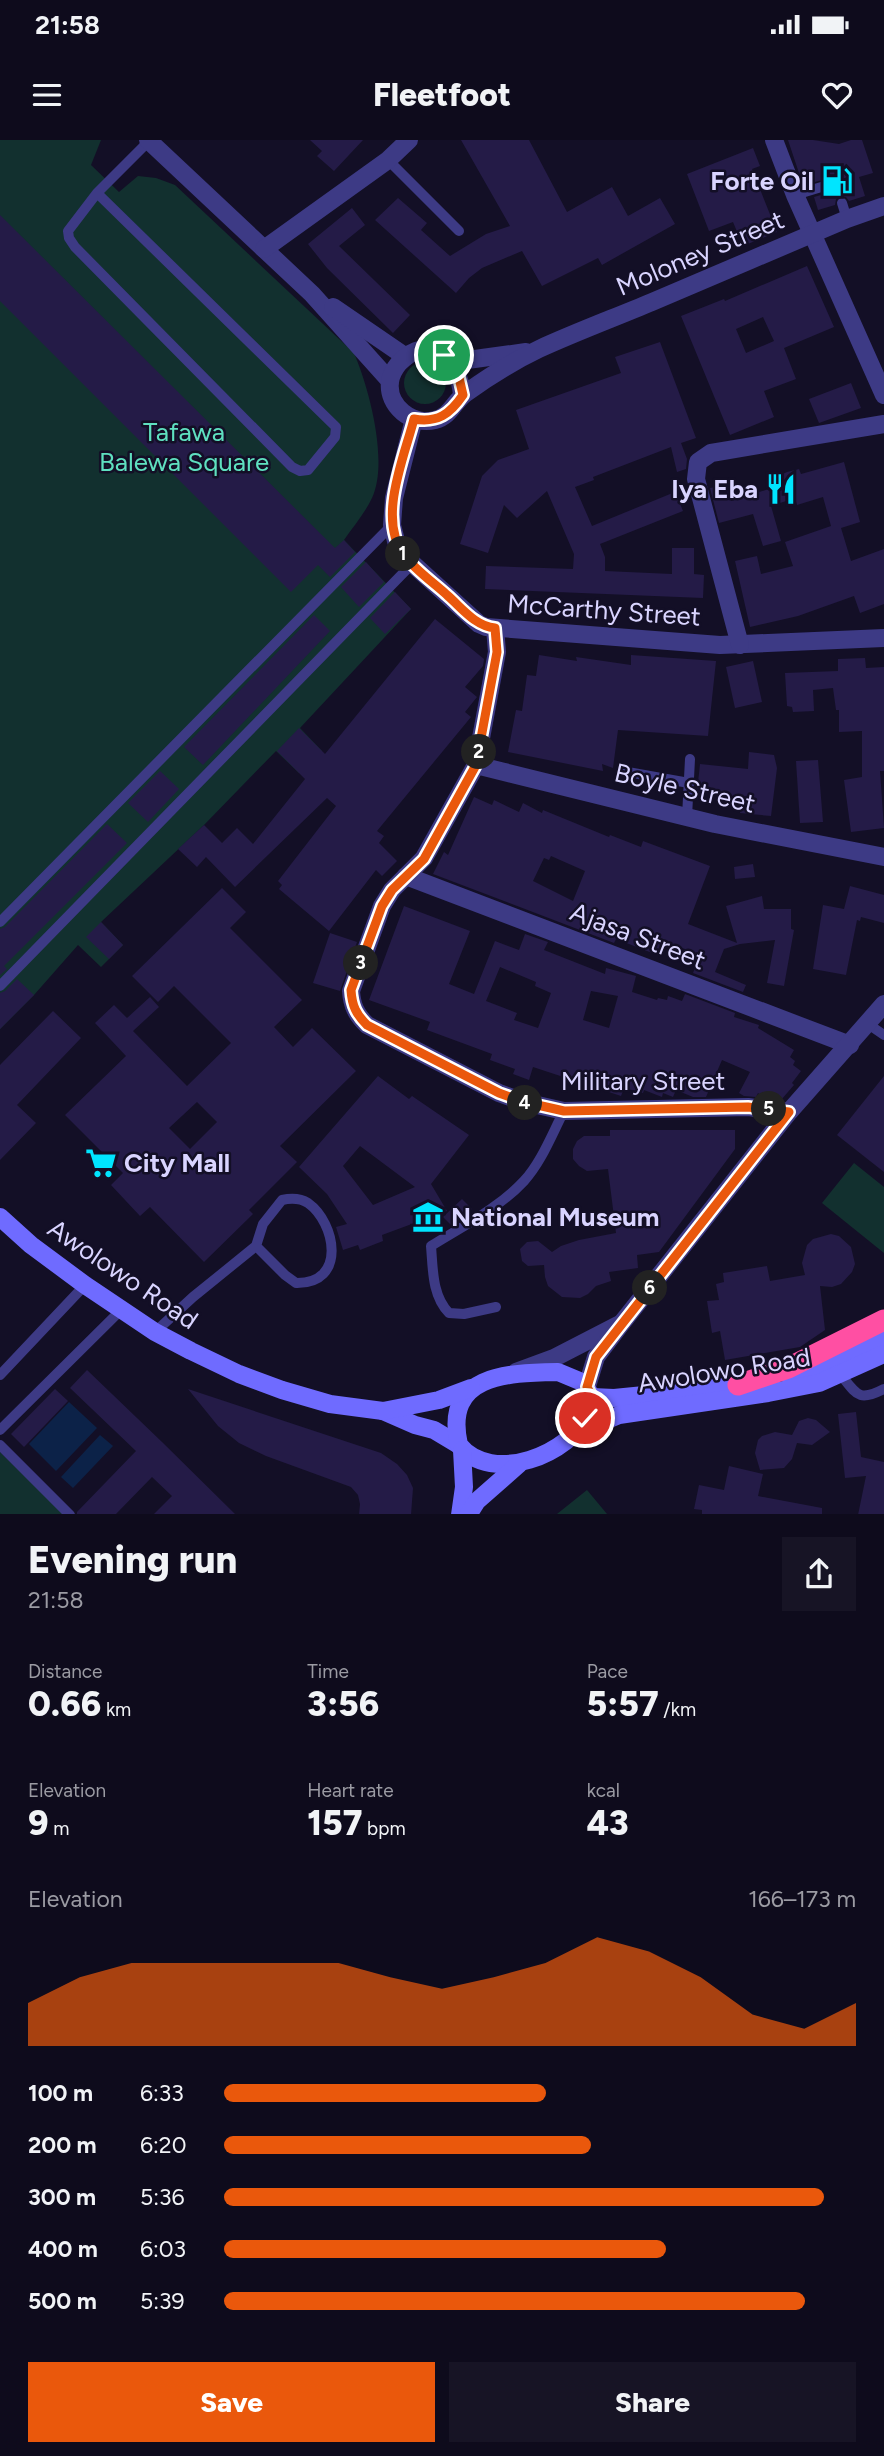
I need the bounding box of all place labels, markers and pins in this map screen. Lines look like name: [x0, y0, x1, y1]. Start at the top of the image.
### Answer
fuel station icon: Forte Oil: [820, 164, 854, 198]
place label: Forte Oil: [710, 165, 814, 197]
pin: [414, 325, 474, 385]
restaurant icon: Iya Eba: [764, 472, 798, 506]
place label: Iya Eba: [671, 473, 758, 505]
pin: 1: [386, 536, 420, 572]
pin: 2: [462, 734, 496, 770]
pin: 3: [344, 946, 378, 980]
pin: 4: [508, 1086, 542, 1121]
pin: 5: [752, 1091, 786, 1126]
supermarket icon: City Mall: [84, 1146, 118, 1180]
place label: City Mall: [124, 1147, 230, 1179]
museum icon: National Museum: [411, 1200, 445, 1234]
place label: National Museum: [451, 1201, 660, 1233]
pin: 6: [632, 1270, 668, 1306]
pin: [555, 1388, 615, 1448]

